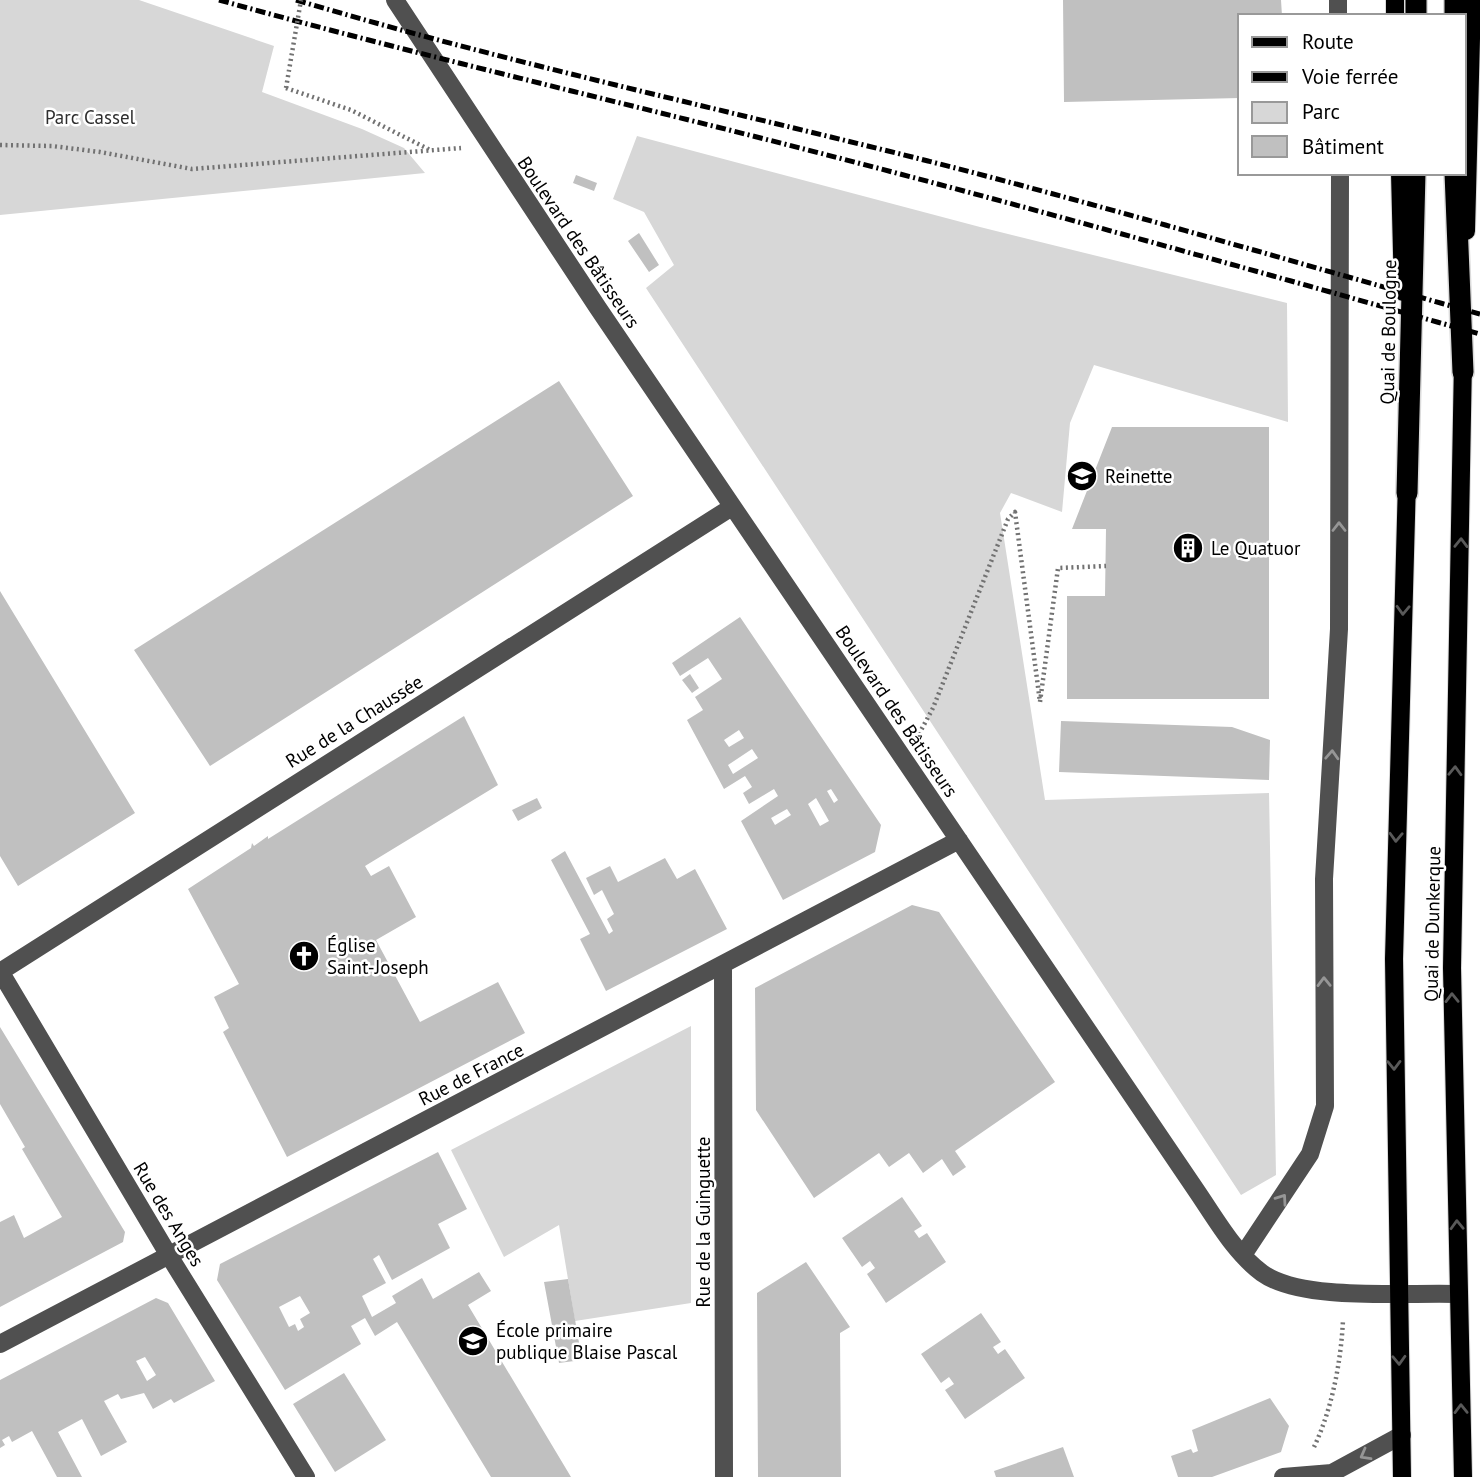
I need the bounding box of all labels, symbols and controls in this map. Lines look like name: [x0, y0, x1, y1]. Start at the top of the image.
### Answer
legend: [1238, 14, 1466, 175]
text: Route: [1302, 28, 1354, 55]
text: Voie ferrée: [1301, 63, 1398, 90]
text: Parc: [1302, 98, 1340, 125]
park label: Parc Cassel: [45, 105, 136, 129]
text: Bâtiment: [1302, 133, 1384, 160]
street label: Boulevard des Bâtisseurs: [513, 152, 645, 332]
street label: Quai de Boulogne: [1375, 259, 1401, 405]
school or university icon: Reinette: [1065, 459, 1099, 493]
place label: Reinette: [1105, 464, 1173, 488]
one-way arrow: [1331, 522, 1347, 532]
building icon: Le Quatuor: [1171, 531, 1205, 565]
place label: Le Quatuor: [1211, 536, 1301, 560]
one-way arrow: [1453, 537, 1469, 548]
one-way arrow: [1396, 605, 1411, 616]
street label: Boulevard des Bâtisseurs: [831, 621, 963, 801]
street label: Rue de la Chaussée: [281, 669, 427, 773]
one-way arrow: [1324, 749, 1339, 760]
one-way arrow: [1448, 765, 1463, 776]
one-way arrow: [1388, 833, 1404, 843]
street label: Quai de Dunkerque: [1419, 846, 1445, 1002]
place label: Église Saint-Joseph: [327, 933, 429, 979]
church icon: Église Saint-Joseph: [287, 939, 321, 973]
one-way arrow: [1317, 976, 1332, 987]
one-way arrow: [1444, 992, 1460, 1003]
street label: Rue de France: [414, 1037, 528, 1111]
one-way arrow: [1387, 1060, 1402, 1071]
street label: Rue de la Guinguette: [691, 1137, 715, 1307]
street label: Rue des Anges: [128, 1157, 210, 1271]
one-way arrow: [1274, 1194, 1286, 1207]
one-way arrow: [1450, 1220, 1465, 1231]
place label: École primaire publique Blaise Pascal: [496, 1318, 678, 1364]
school or university icon: École primaire publique Blaise Pascal: [456, 1324, 490, 1358]
one-way arrow: [1392, 1355, 1407, 1366]
one-way arrow: [1454, 1403, 1469, 1414]
one-way arrow: [1360, 1447, 1372, 1460]

